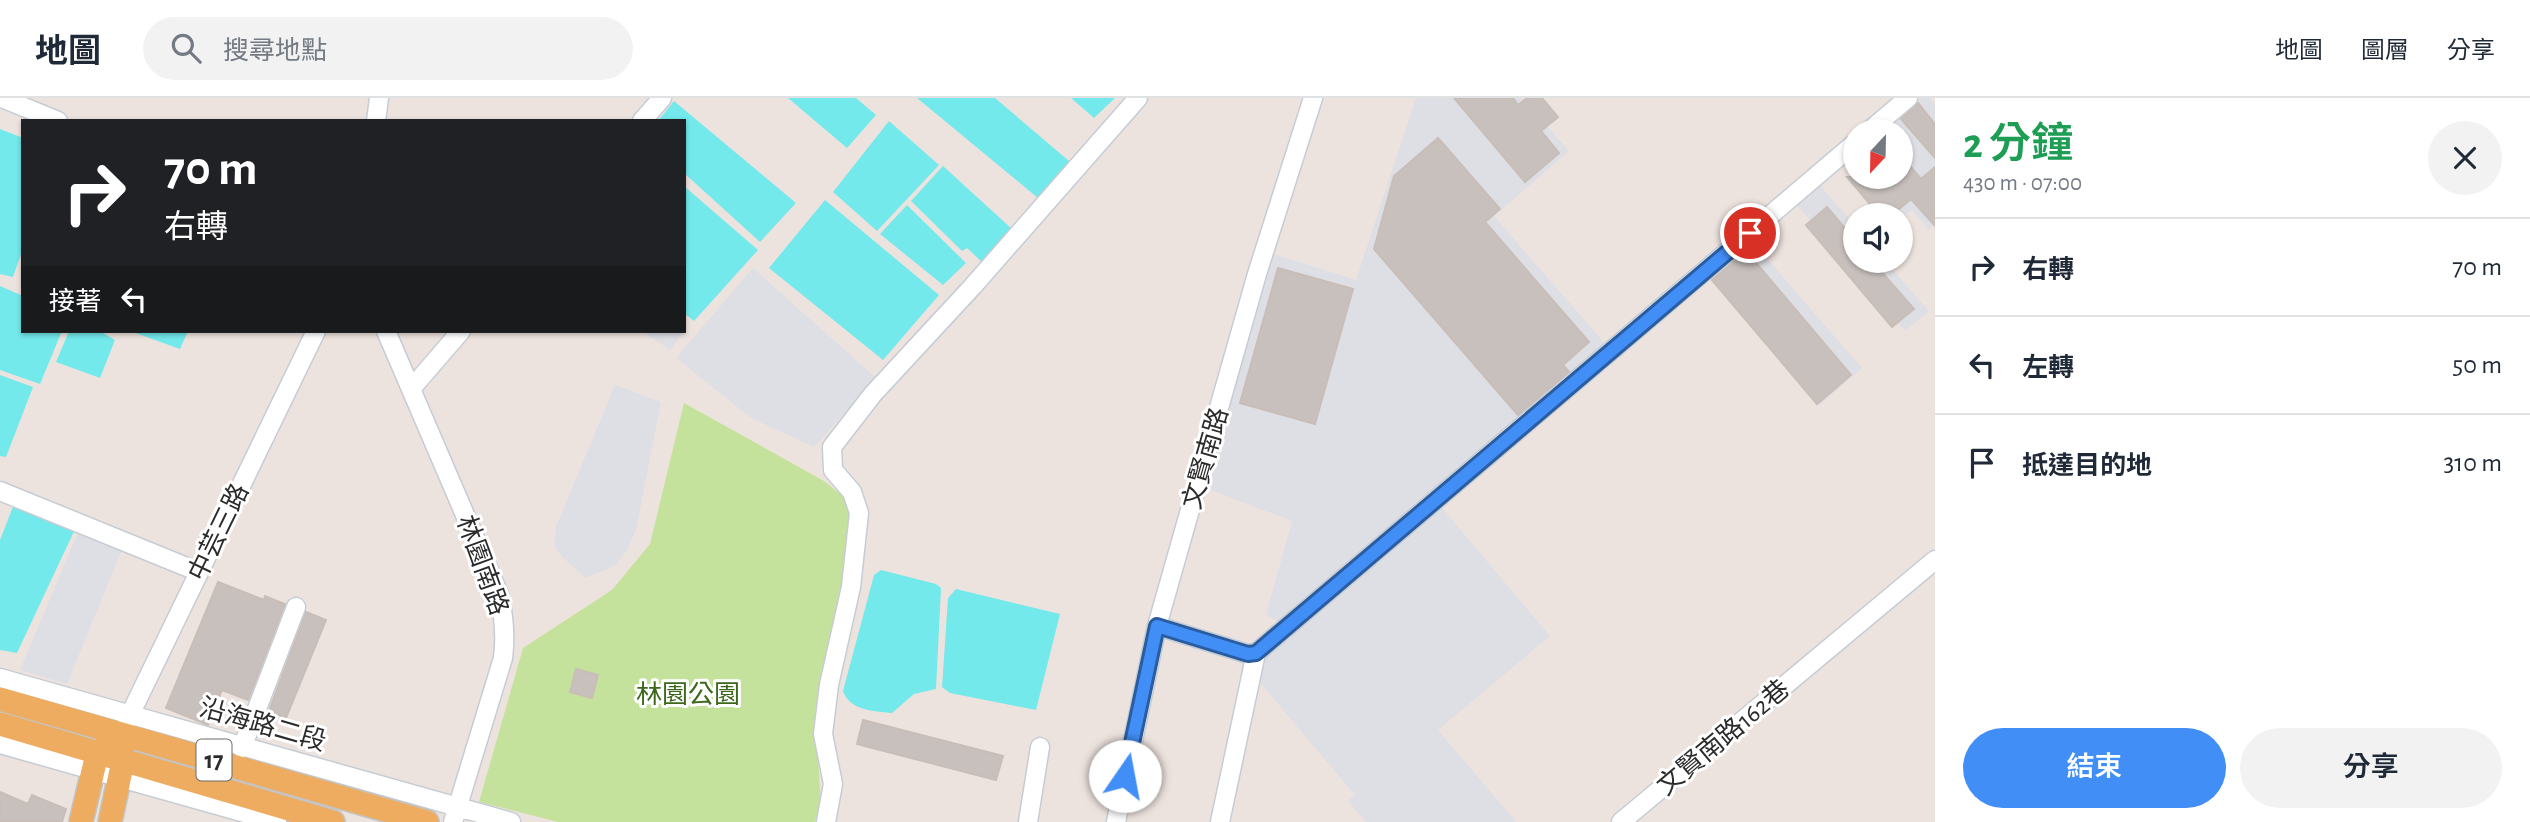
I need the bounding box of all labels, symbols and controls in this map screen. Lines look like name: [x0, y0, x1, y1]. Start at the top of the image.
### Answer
search box: [143, 17, 633, 80]
icon: search: [167, 29, 205, 67]
text: 地圖: [35, 36, 101, 69]
text: 搜尋地點: [223, 38, 327, 64]
text: 地圖: [2275, 39, 2323, 63]
text: 圖層: [2361, 39, 2409, 63]
text: 分享: [2447, 39, 2495, 63]
north arrow: [1843, 119, 1913, 189]
map controls: [1843, 119, 1913, 273]
button: close: [2428, 121, 2502, 195]
text: 2 分鐘: [1963, 123, 2073, 165]
text: 70 m: [164, 145, 258, 194]
icon: right: [49, 147, 140, 238]
text: 430 m · 07:00: [1963, 172, 2082, 195]
pin: [1720, 203, 1780, 263]
button: sound: [1843, 203, 1913, 273]
text: 右轉: [164, 211, 228, 243]
icon: arrive: [1731, 214, 1769, 252]
icon: right: [1963, 248, 2001, 286]
text: 70 m: [2452, 254, 2502, 280]
text: 右轉: [2022, 257, 2074, 283]
icon: left: [115, 280, 153, 318]
text: 接著: [49, 289, 101, 315]
icon: left: [1963, 346, 2001, 384]
text: 50 m: [2452, 352, 2502, 378]
text: 左轉: [2022, 355, 2074, 381]
street label: 文賢南路: [1178, 404, 1233, 512]
icon: arrive: [1963, 444, 2001, 482]
text: 310 m: [2444, 450, 2502, 476]
text: 抵達目的地: [2022, 453, 2152, 479]
street label: 中芸三路: [184, 480, 253, 585]
street label: 林園南路: [452, 512, 513, 619]
street label: 文賢南路162巷: [1652, 675, 1794, 800]
park label: 林園公園: [636, 681, 740, 708]
street label: 沿海路二段: [197, 693, 329, 755]
button: 結束: [1963, 728, 2226, 808]
button: 分享: [2240, 728, 2502, 808]
position arrow: [1088, 739, 1162, 813]
road number: 17: [196, 740, 232, 780]

